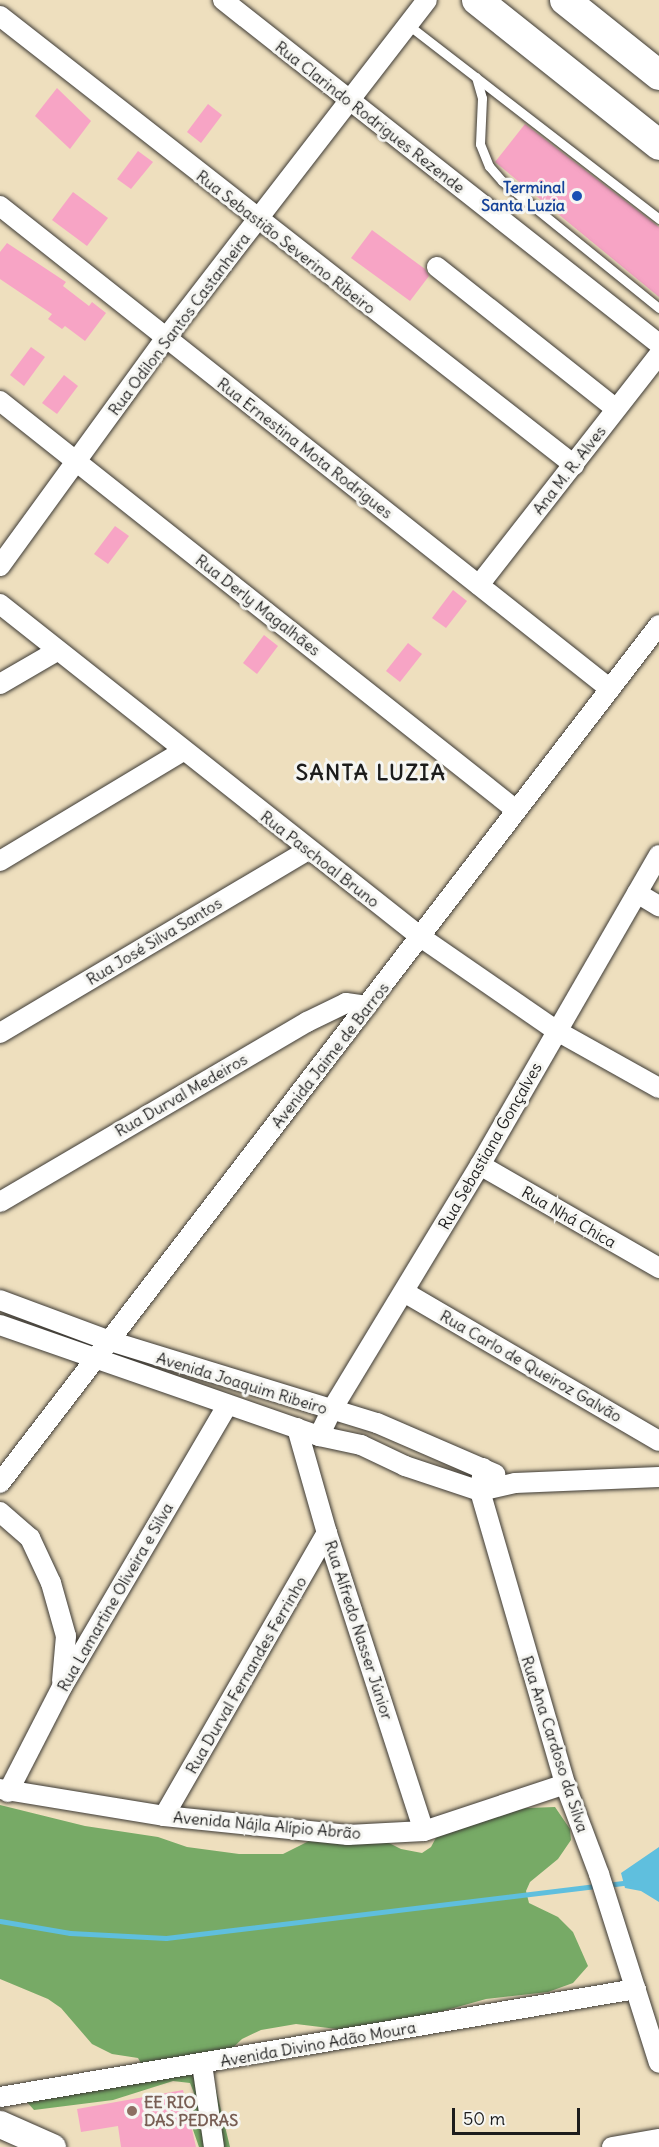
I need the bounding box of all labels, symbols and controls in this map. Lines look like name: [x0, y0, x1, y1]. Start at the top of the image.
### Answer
street label: Rua Clarindo Rodrigues Rezende: [271, 37, 469, 197]
street label: Rua Sebastião Severino Ribeiro: [193, 166, 379, 318]
place label: Terminal Santa Luzia: [481, 177, 565, 215]
marker: Terminal Santa Luzia: [570, 189, 584, 203]
street label: Rua Odilon Santos Castanheira: [104, 229, 254, 419]
street label: Rua Ernestina Mota Rodrigues: [214, 374, 396, 522]
street label: Ana M. R. Alves: [528, 422, 610, 518]
street label: Rua Derly Magalhães: [192, 550, 324, 660]
district label: SANTA LUZIA: [296, 760, 446, 786]
street label: Rua Paschoal Bruno: [257, 807, 383, 911]
street label: Rua José Silva Santos: [83, 893, 225, 989]
street label: Avenida Jaime de Barros: [267, 978, 393, 1132]
street label: Rua Durval Medeiros: [112, 1049, 250, 1141]
street label: Rua Sebastiana Gonçalves: [434, 1059, 546, 1233]
street label: Rua Nhá Chica: [518, 1182, 620, 1252]
street label: Rua Carlo de Queiroz Galvão: [437, 1306, 625, 1426]
street label: Avenida Joaquim Ribeiro: [154, 1348, 330, 1418]
street label: Rua Lamartine Oliveira e Silva: [53, 1499, 177, 1695]
street label: Rua Alfredo Nasser Júnior: [321, 1538, 397, 1722]
street label: Rua Durval Fernandes Ferrinho: [182, 1573, 310, 1777]
street label: Rua Ana Cardoso da Silva: [517, 1653, 593, 1835]
street label: Avenida Nájla Alípio Abrão: [172, 1807, 362, 1843]
street label: Avenida Divino Adão Moura: [219, 2017, 417, 2071]
place label: EE RIO DAS PEDRAS: [144, 2092, 238, 2130]
scale bar: [455, 2096, 582, 2134]
marker: EE RIO DAS PEDRAS: [125, 2104, 139, 2118]
text: 50 m: [463, 2107, 505, 2130]

